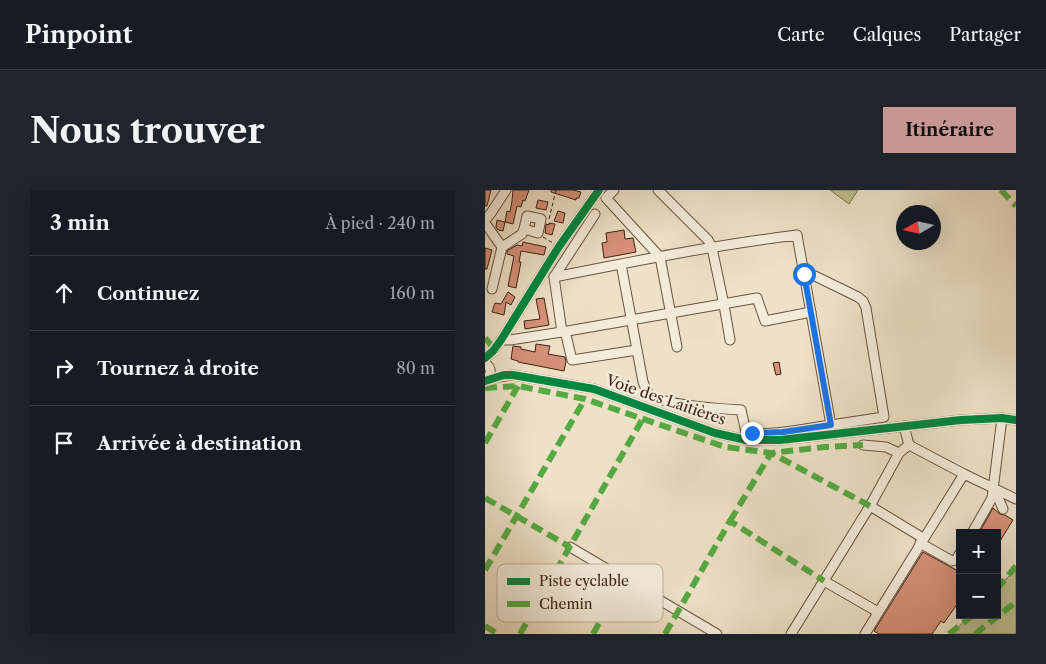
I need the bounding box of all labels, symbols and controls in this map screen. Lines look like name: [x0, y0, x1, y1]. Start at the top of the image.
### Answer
text: Pinpoint: [25, 20, 132, 49]
text: Carte: [777, 24, 825, 46]
text: Calques: [853, 24, 921, 46]
text: Partager: [949, 24, 1021, 46]
button: Itinéraire: [883, 107, 1016, 153]
text: Nous trouver: [30, 109, 265, 152]
north arrow: [896, 205, 941, 250]
text: 3 min: [50, 210, 110, 235]
text: À pied · 240 m: [325, 213, 435, 233]
route start: [793, 263, 816, 286]
icon: ahead: [50, 279, 78, 307]
text: Continuez: [97, 282, 199, 305]
text: 160 m: [390, 283, 435, 303]
icon: right: [50, 354, 78, 382]
text: Tournez à droite: [97, 357, 259, 380]
text: 80 m: [396, 358, 435, 378]
street label: Voie des Laitières: [603, 370, 729, 429]
route end: [741, 422, 764, 445]
icon: arrive: [50, 429, 78, 457]
text: Arrivée à destination: [97, 432, 302, 455]
map controls: [956, 529, 1001, 619]
button: +: [956, 529, 1001, 574]
legend: [497, 564, 663, 622]
text: Piste cyclable: [539, 572, 629, 590]
button: −: [956, 574, 1001, 619]
text: Chemin: [539, 595, 593, 613]

